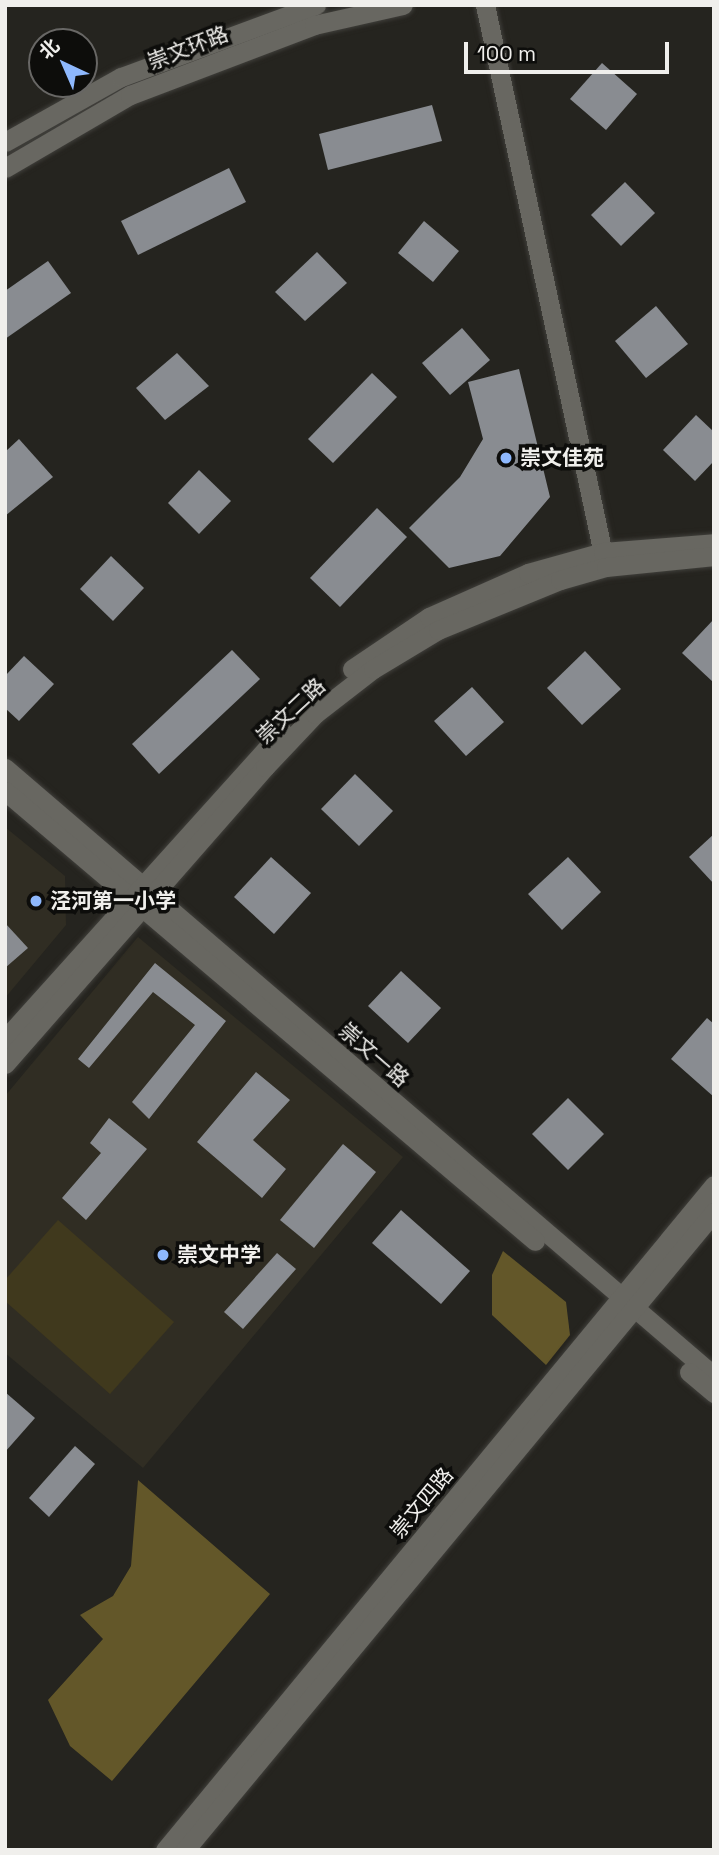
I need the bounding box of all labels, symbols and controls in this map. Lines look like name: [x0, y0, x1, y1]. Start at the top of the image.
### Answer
street label: 崇文环路: [144, 21, 232, 75]
north arrow: [28, 28, 98, 98]
scale bar: [467, 28, 672, 72]
text: 北: [34, 33, 65, 65]
text: 100 m: [477, 40, 536, 67]
place label: 崇文佳苑: [520, 445, 604, 471]
marker: 崇文佳苑: [498, 450, 514, 466]
street label: 崇文二路: [252, 673, 330, 749]
place label: 泾河第一小学: [50, 888, 176, 914]
marker: 泾河第一小学: [28, 893, 44, 909]
street label: 崇文一路: [334, 1018, 414, 1092]
place label: 崇文中学: [177, 1242, 261, 1268]
marker: 崇文中学: [155, 1247, 171, 1263]
street label: 崇文四路: [385, 1463, 459, 1543]

